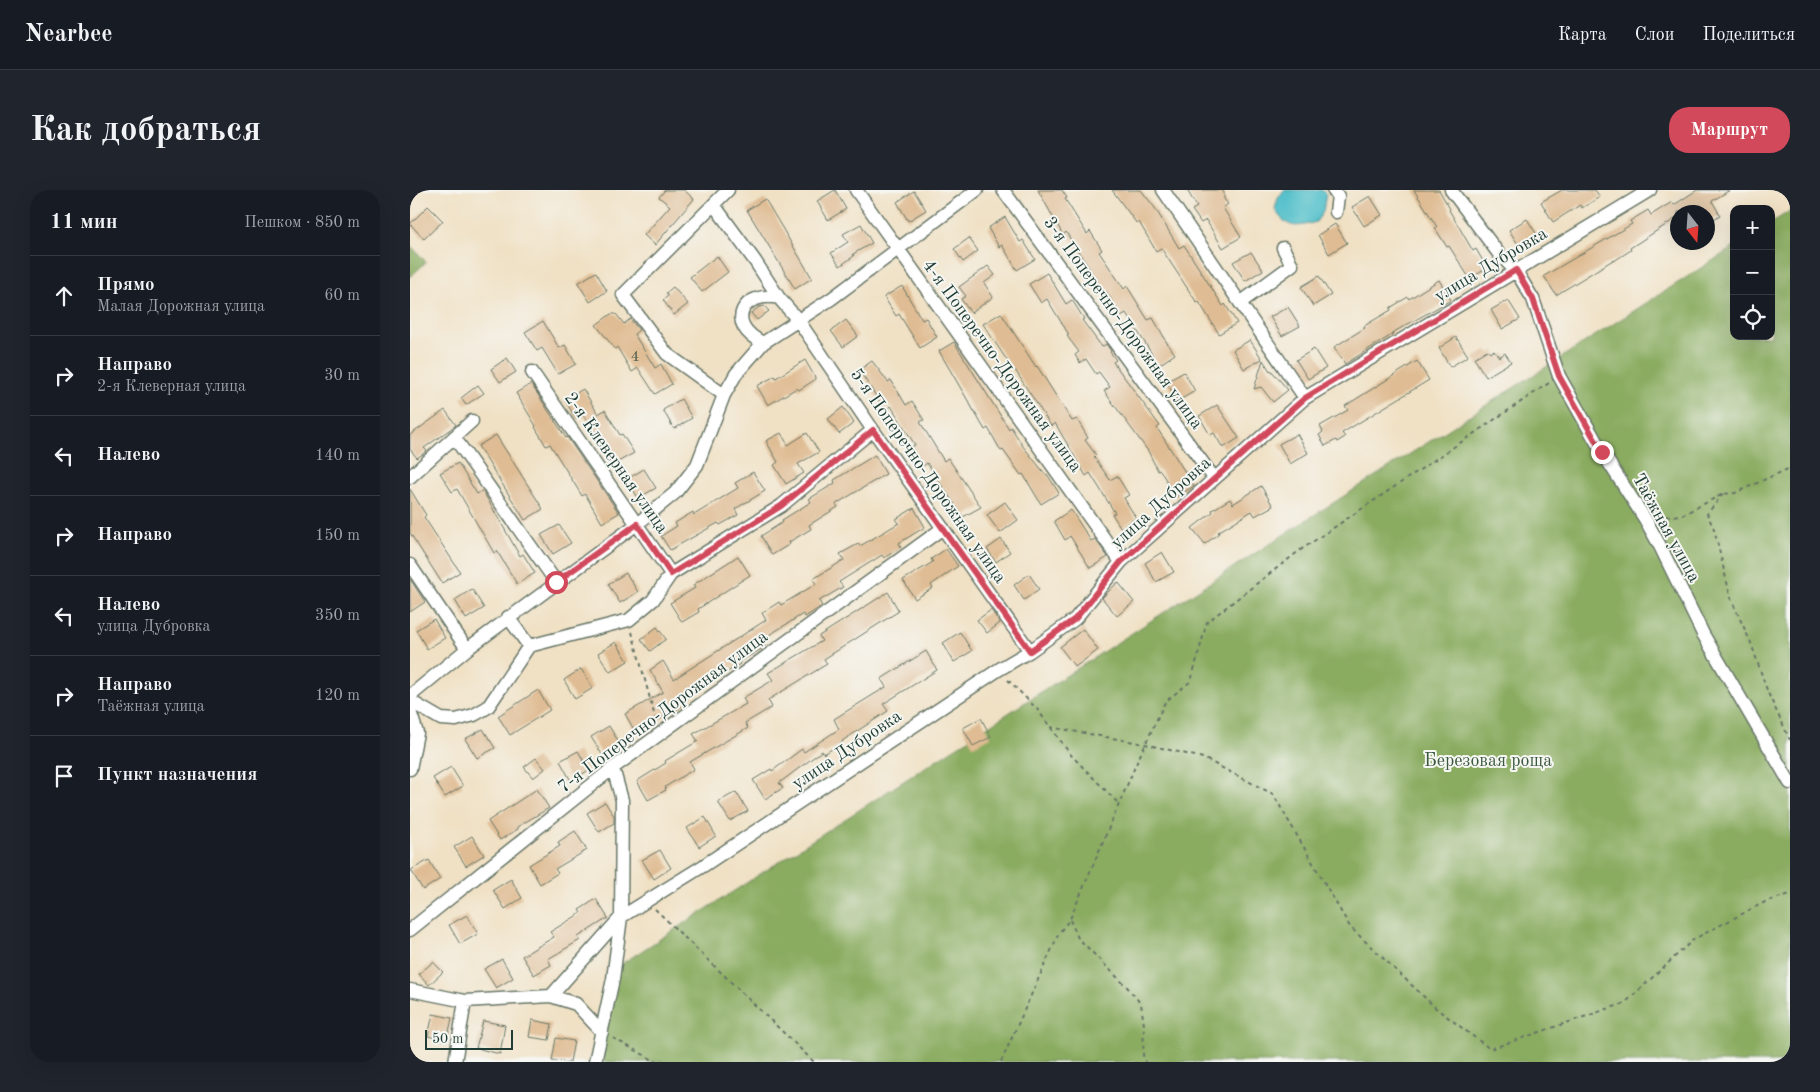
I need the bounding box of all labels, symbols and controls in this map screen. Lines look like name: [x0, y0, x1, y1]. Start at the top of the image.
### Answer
text: Nearbee: [25, 23, 113, 47]
text: Карта: [1558, 26, 1607, 44]
text: Слои: [1635, 26, 1674, 44]
text: Поделиться: [1702, 26, 1795, 44]
button: Маршрут: [1669, 107, 1790, 153]
text: Как добраться: [30, 113, 261, 148]
north arrow: [1670, 205, 1715, 250]
map controls: [1730, 205, 1775, 340]
button: +: [1730, 205, 1775, 250]
text: 11 мин: [50, 212, 118, 233]
street label: 3-я Поперечно-Дорожная улица: [1040, 214, 1206, 433]
text: Пешком · 850 m: [244, 215, 360, 231]
street label: улица Дубровка: [1432, 224, 1550, 306]
button: −: [1730, 250, 1775, 295]
street label: 4-я Поперечно-Дорожная улица: [919, 257, 1085, 476]
text: Прямо: [97, 276, 155, 295]
icon: ahead: [50, 282, 78, 310]
text: 60 m: [324, 288, 360, 304]
button: locate: [1730, 295, 1775, 340]
text: Малая Дорожная улица: [97, 299, 265, 315]
house number: 4: [631, 350, 639, 365]
text: Направо: [97, 356, 172, 375]
icon: right: [50, 362, 78, 390]
street label: 5-я Поперечно-Дорожная улица: [847, 365, 1009, 587]
text: 30 m: [324, 368, 360, 384]
text: 2-я Клеверная улица: [97, 379, 246, 395]
street label: 2-я Клеверная улица: [561, 389, 671, 537]
route end: [1591, 441, 1614, 464]
icon: left: [50, 442, 78, 470]
text: Налево: [97, 446, 160, 465]
text: 140 m: [315, 448, 360, 464]
street label: улица Дубровка: [1108, 454, 1215, 552]
street label: Таёжная улица: [1629, 471, 1703, 585]
icon: right: [50, 522, 78, 550]
text: Направо: [97, 526, 172, 545]
text: 150 m: [315, 528, 360, 544]
route start: [545, 571, 568, 594]
text: Налево: [97, 596, 160, 615]
icon: left: [50, 602, 78, 630]
text: 350 m: [315, 608, 360, 624]
text: улица Дубровка: [97, 619, 211, 635]
street label: 7-я Поперечно-Дорожная улица: [555, 627, 771, 797]
text: Направо: [97, 676, 172, 695]
icon: right: [50, 682, 78, 710]
text: 120 m: [315, 688, 360, 704]
text: Таёжная улица: [97, 699, 205, 715]
street label: улица Дубровка: [789, 707, 905, 793]
park label: Березовая роща: [1424, 752, 1552, 770]
icon: arrive: [50, 762, 78, 790]
text: Пункт назначения: [97, 766, 257, 785]
scale bar: [425, 1027, 512, 1050]
text: 50 m: [432, 1032, 463, 1046]

